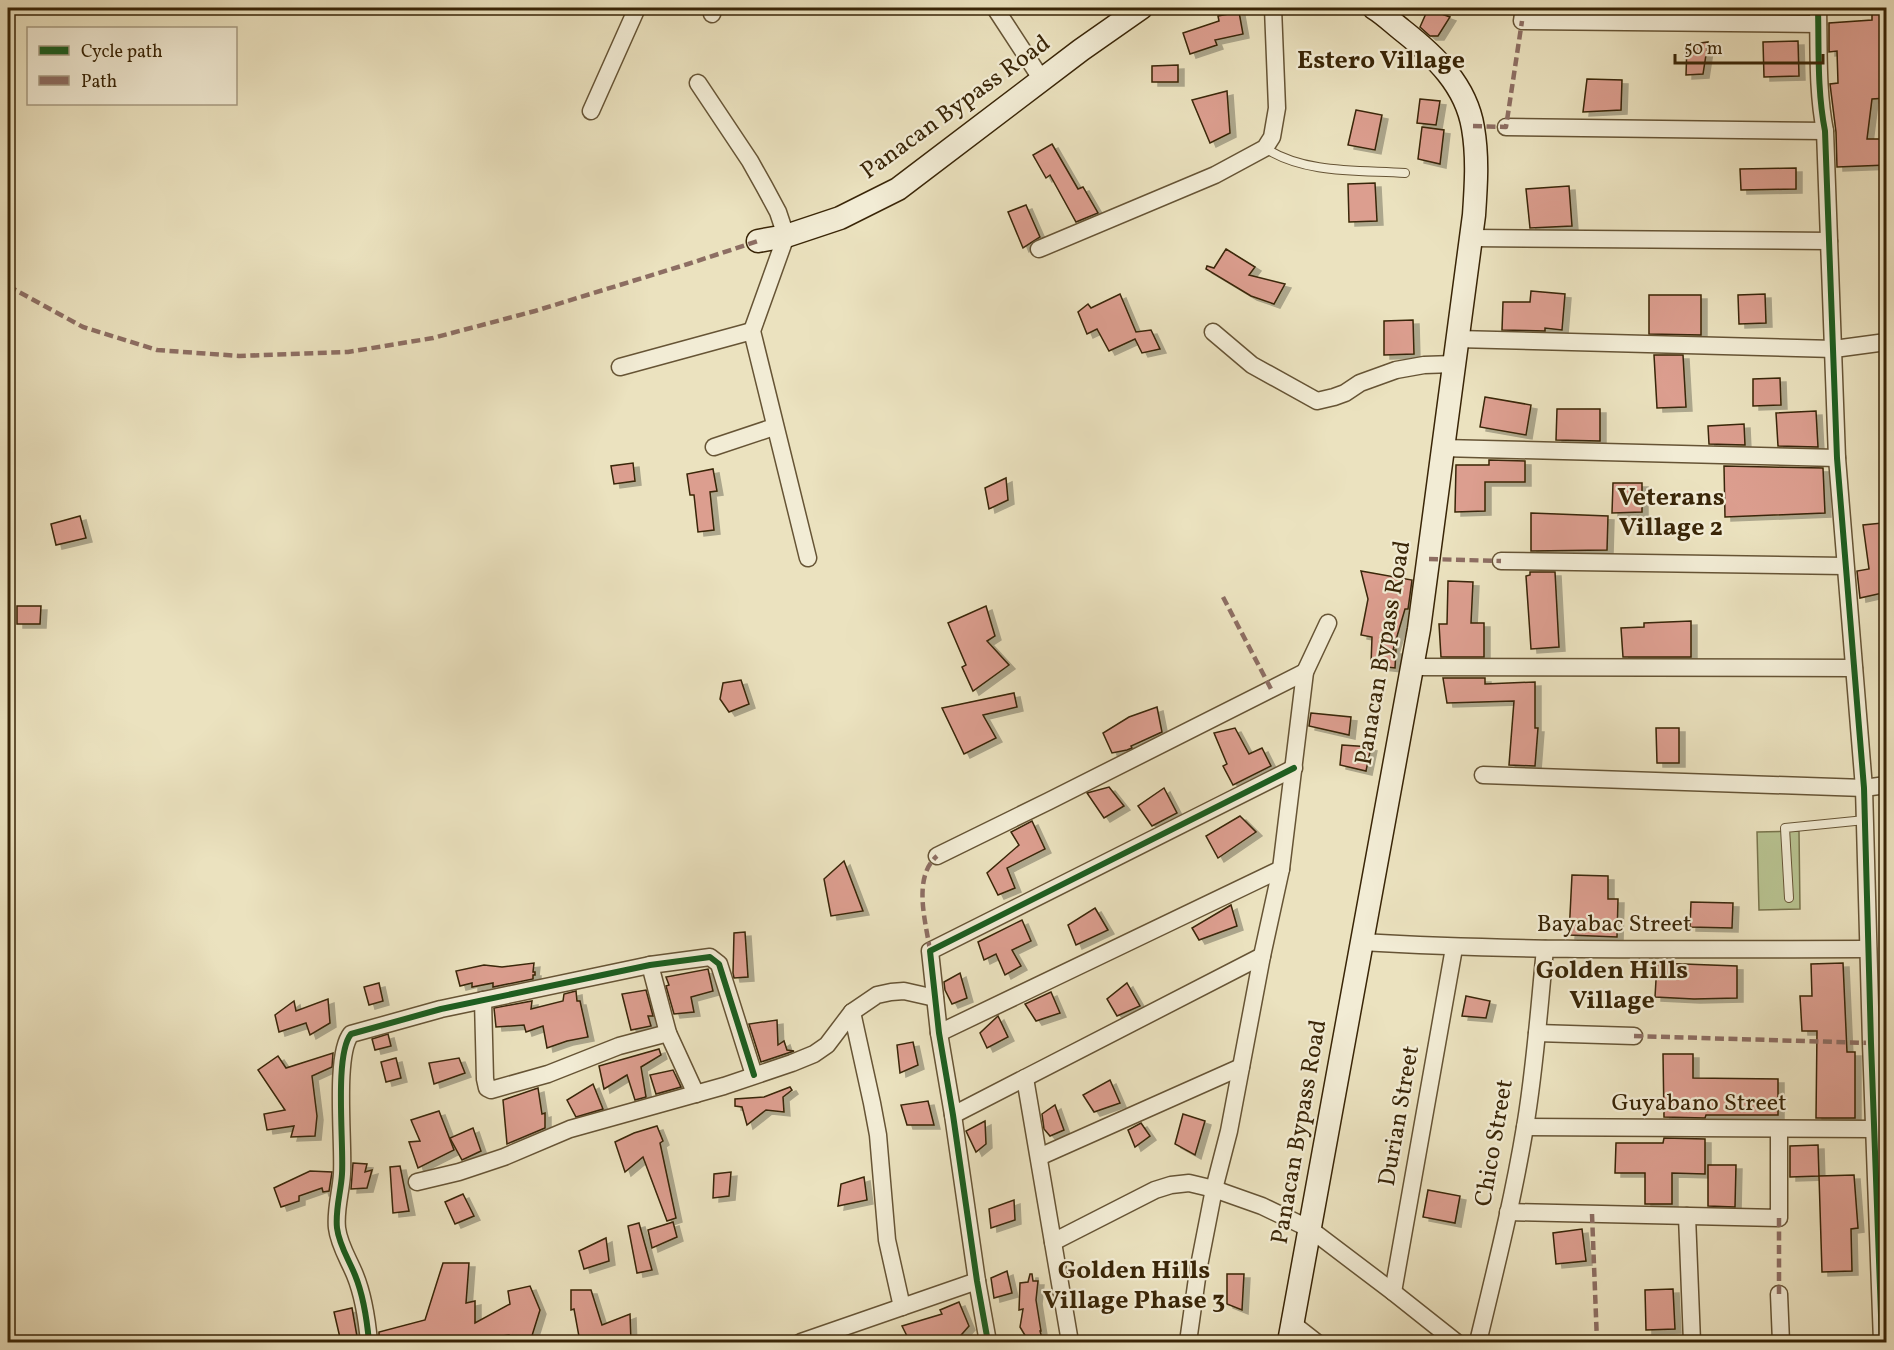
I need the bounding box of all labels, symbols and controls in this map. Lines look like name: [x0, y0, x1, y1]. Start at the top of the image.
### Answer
legend: [27, 27, 237, 105]
street label: Panacan Bypass Road: [854, 27, 1058, 189]
scale bar: [1675, 27, 1824, 65]
text: 50 m: [1684, 37, 1723, 62]
text: Cycle path: [81, 40, 163, 65]
district label: Estero Village: [1297, 43, 1465, 79]
text: Path: [81, 70, 117, 95]
district label: Veterans Village 2: [1617, 480, 1725, 546]
street label: Panacan Bypass Road: [1348, 538, 1420, 768]
street label: Bayabac Street: [1537, 908, 1691, 942]
district label: Golden Hills Village: [1536, 953, 1688, 1019]
street label: Panacan Bypass Road: [1264, 1017, 1336, 1247]
street label: Durian Street: [1371, 1043, 1429, 1189]
street label: Chico Street: [1467, 1077, 1523, 1209]
street label: Guyabano Street: [1611, 1087, 1787, 1121]
district label: Golden Hills Village Phase 3: [1043, 1253, 1225, 1319]

